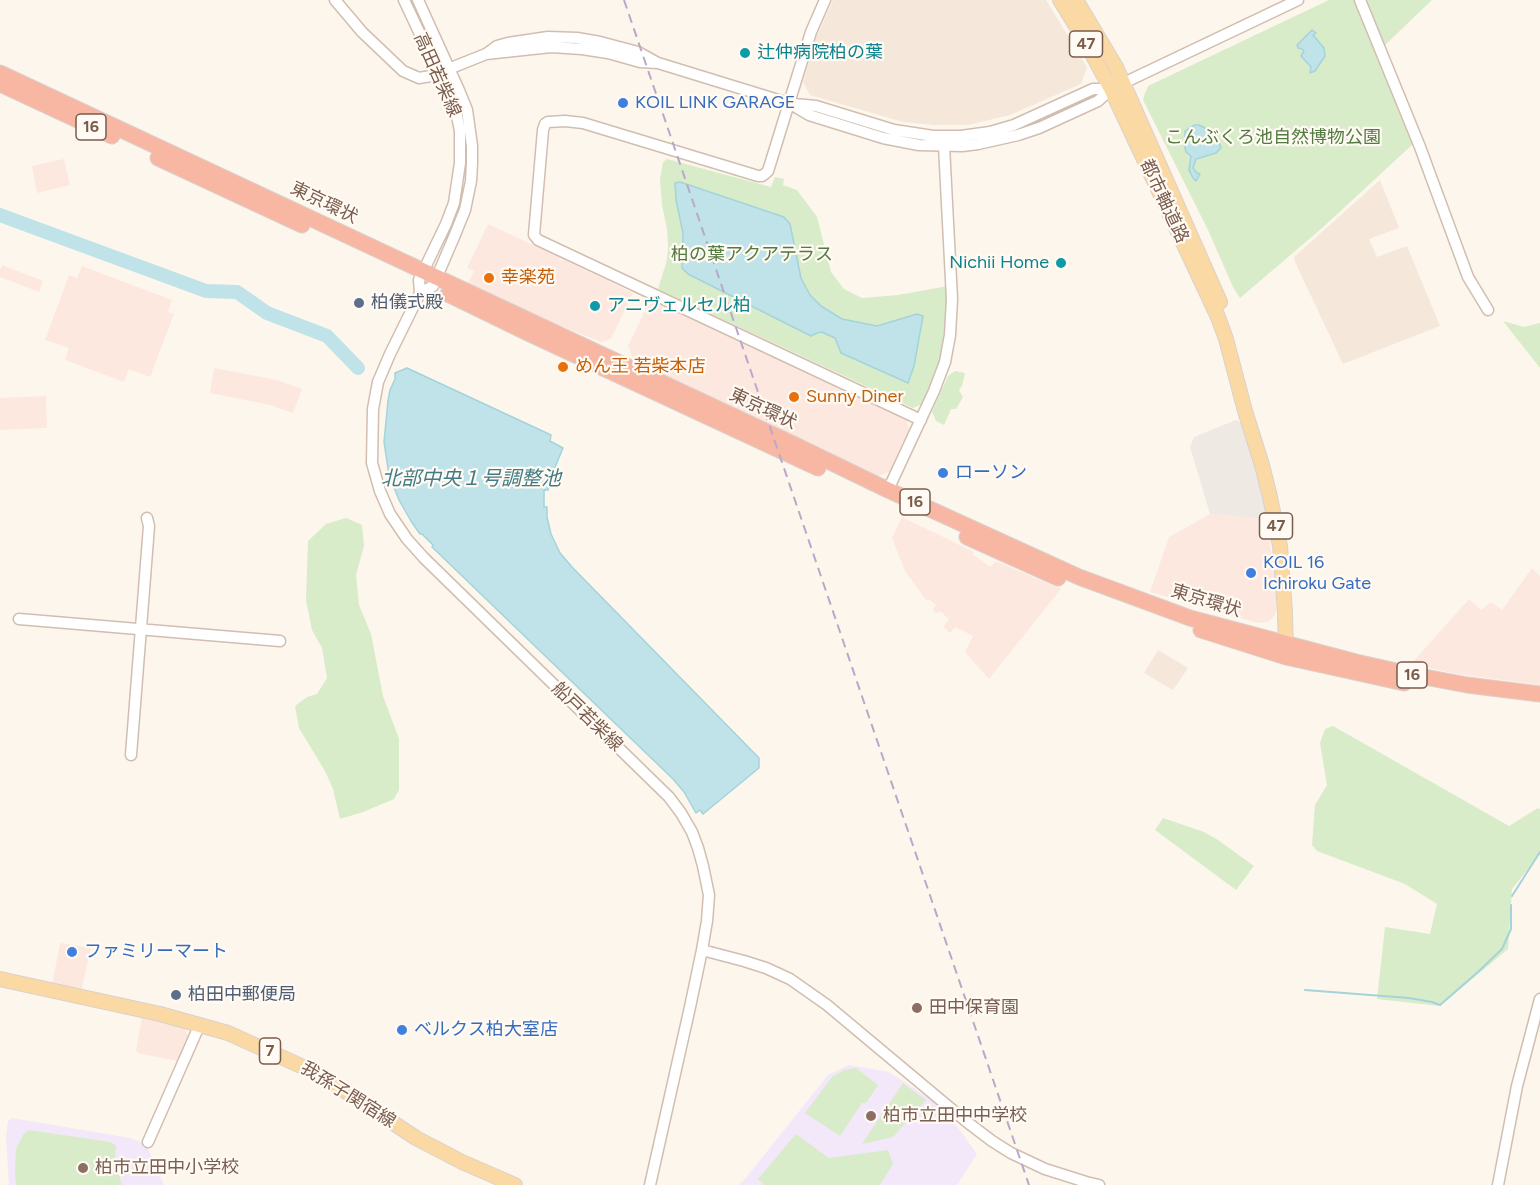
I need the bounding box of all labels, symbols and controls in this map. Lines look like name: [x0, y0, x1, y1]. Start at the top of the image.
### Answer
street label: 高田若柴線: [409, 29, 465, 121]
road number: 47: [1070, 31, 1102, 57]
place label: 辻仲病院柏の葉: [757, 42, 883, 64]
marker: 辻仲病院柏の葉: [738, 46, 752, 60]
place label: KOIL LINK GARAGE: [635, 92, 795, 114]
marker: KOIL LINK GARAGE: [616, 96, 630, 110]
road number: 16: [76, 114, 106, 140]
park label: こんぶくろ池自然博物公園: [1165, 127, 1381, 149]
street label: 都市軸道路: [1135, 156, 1193, 246]
street label: 東京環状: [287, 178, 361, 228]
park label: 柏の葉アクアテラス: [671, 244, 833, 266]
place label: Nichii Home: [949, 252, 1049, 274]
marker: Nichii Home: [1054, 256, 1068, 270]
place label: 幸楽苑: [501, 267, 555, 289]
marker: 幸楽苑: [482, 271, 496, 285]
place label: 柏儀式殿: [371, 292, 443, 314]
place label: アニヴェルセル柏: [607, 295, 751, 317]
marker: 柏儀式殿: [352, 296, 366, 310]
marker: アニヴェルセル柏: [588, 299, 602, 313]
place label: めん王 若柴本店: [575, 356, 705, 378]
marker: めん王 若柴本店: [556, 360, 570, 374]
street label: 東京環状: [726, 384, 800, 434]
place label: Sunny Diner: [806, 386, 903, 408]
marker: Sunny Diner: [787, 390, 801, 404]
place label: ローソン: [955, 462, 1027, 484]
marker: ローソン: [936, 466, 950, 480]
water label: 北部中央１号調整池: [381, 467, 561, 491]
road number: 16: [900, 489, 930, 515]
road number: 47: [1260, 513, 1292, 539]
place label: KOIL 16 Ichiroku Gate: [1263, 552, 1371, 594]
marker: KOIL 16 Ichiroku Gate: [1244, 566, 1258, 580]
street label: 東京環状: [1168, 580, 1244, 622]
road number: 16: [1397, 662, 1427, 688]
street label: 船戸若柴線: [547, 678, 627, 756]
place label: ファミリーマート: [84, 941, 228, 963]
marker: ファミリーマート: [65, 945, 79, 959]
place label: 柏田中郵便局: [188, 984, 296, 1006]
marker: 柏田中郵便局: [169, 988, 183, 1002]
place label: 田中保育園: [929, 997, 1019, 1019]
marker: 田中保育園: [910, 1001, 924, 1015]
place label: ベルクス柏大室店: [414, 1019, 558, 1041]
marker: ベルクス柏大室店: [395, 1023, 409, 1037]
road number: 7: [260, 1038, 280, 1064]
street label: 我孫子関宿線: [296, 1057, 400, 1133]
place label: 柏市立田中中学校: [883, 1105, 1027, 1127]
marker: 柏市立田中中学校: [864, 1109, 878, 1123]
place label: 柏市立田中小学校: [95, 1157, 239, 1179]
marker: 柏市立田中小学校: [76, 1161, 90, 1175]

